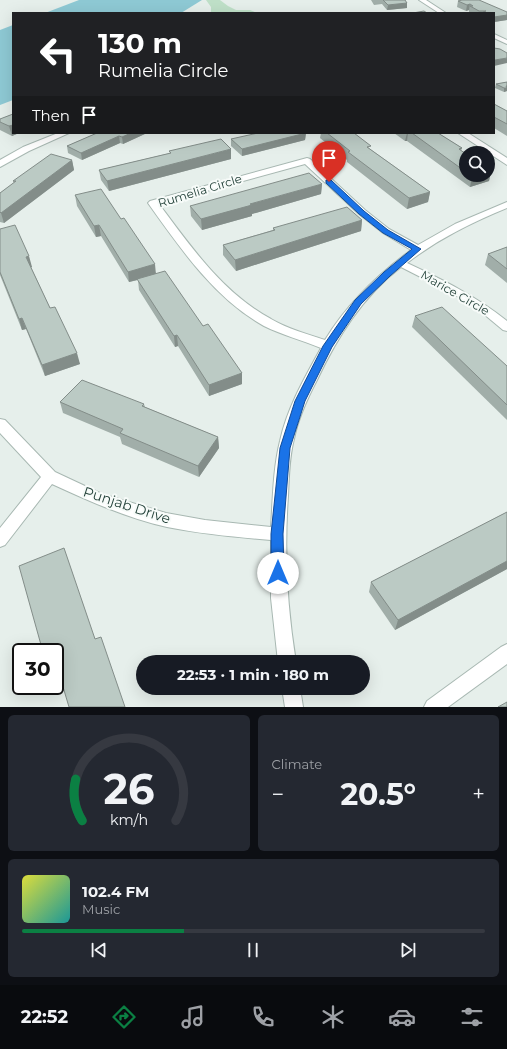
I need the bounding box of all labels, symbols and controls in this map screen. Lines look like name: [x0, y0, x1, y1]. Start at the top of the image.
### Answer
text: 130 m: [98, 26, 182, 60]
icon: left: [32, 28, 84, 80]
text: Rumelia Circle: [98, 60, 228, 82]
icon: arrive: [78, 104, 100, 126]
text: Then: [32, 106, 70, 125]
pin: [312, 141, 346, 182]
map controls: [459, 146, 495, 182]
button: search: [459, 146, 495, 182]
icon: arrive: [318, 147, 340, 169]
street label: Rumelia Circle: [156, 171, 244, 210]
street label: Marice Circle: [418, 267, 492, 318]
street label: Punjab Drive: [81, 482, 173, 528]
position arrow: [257, 552, 299, 594]
speed limit sign: 30: [12, 643, 64, 695]
text: 22:53 · 1 min · 180 m: [177, 665, 329, 684]
text: Climate: [272, 756, 322, 772]
text: 26: [103, 764, 154, 814]
text: 20.5°: [340, 776, 416, 813]
text: −: [272, 781, 284, 808]
text: +: [472, 781, 485, 808]
text: km/h: [110, 811, 148, 829]
text: 102.4 FM: [82, 882, 149, 901]
text: Music: [82, 901, 120, 917]
icon: previous: [88, 939, 110, 961]
icon: pause: [242, 939, 264, 961]
icon: next: [397, 939, 419, 961]
icon: directions: [110, 1003, 138, 1031]
icon: music: [179, 1003, 207, 1031]
icon: phone: [249, 1003, 277, 1031]
icon: climate: [319, 1003, 347, 1031]
icon: car: [388, 1003, 416, 1031]
icon: filters: [458, 1003, 486, 1031]
text: 22:52: [21, 1006, 68, 1028]

